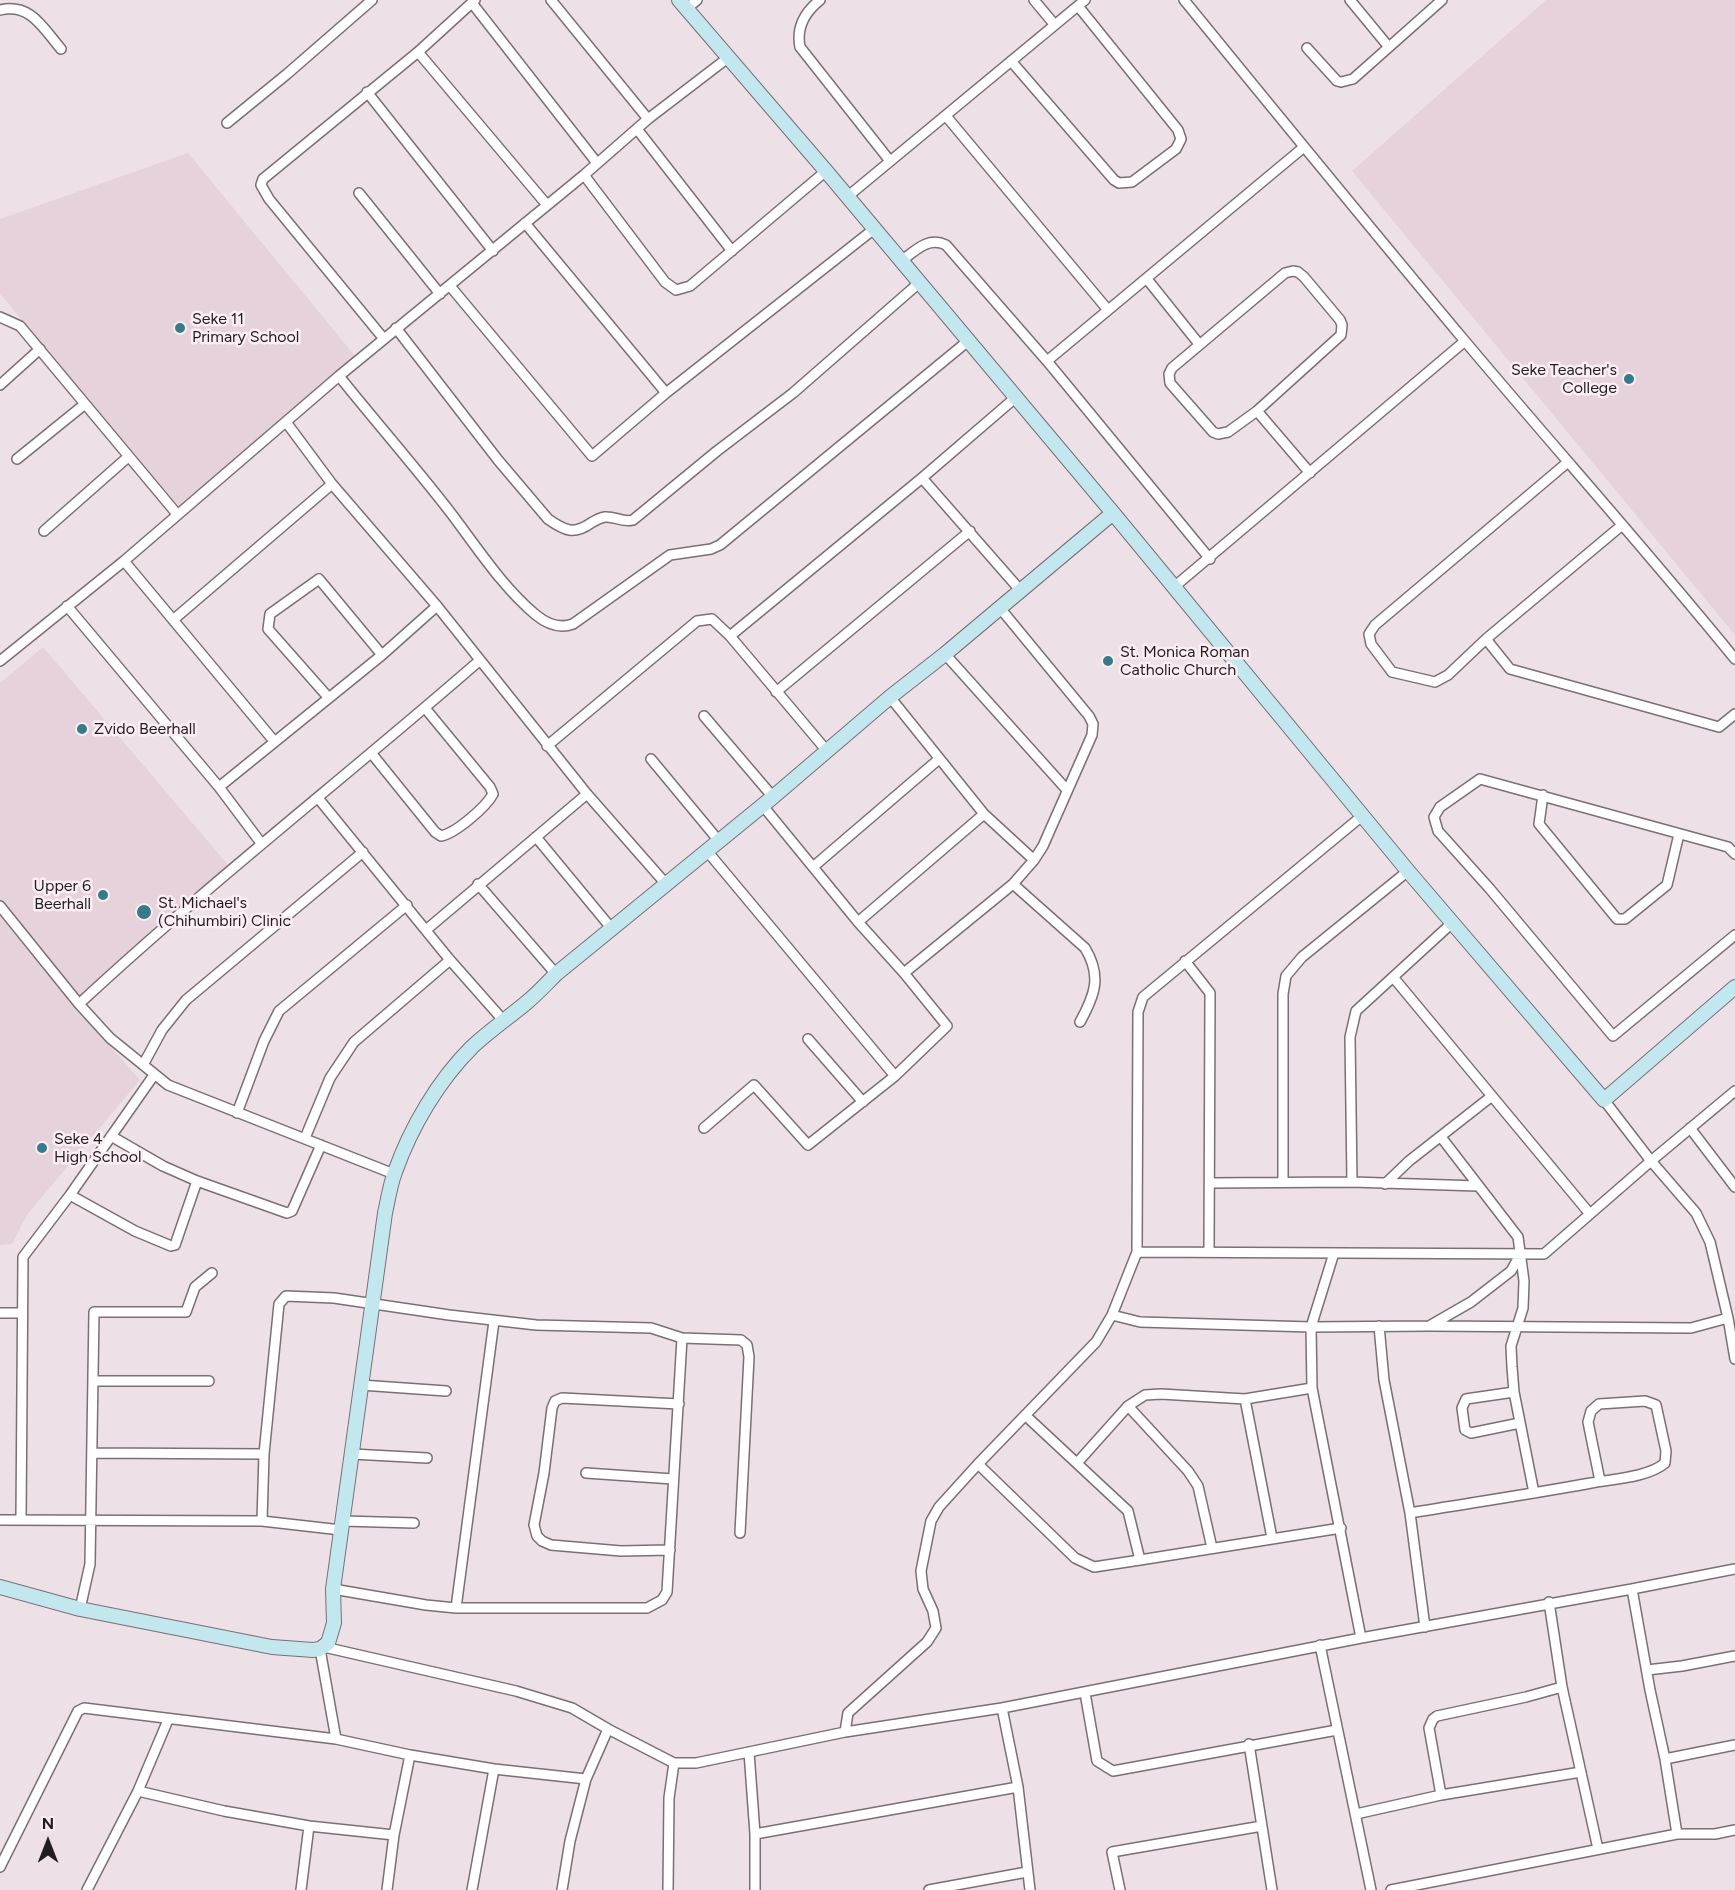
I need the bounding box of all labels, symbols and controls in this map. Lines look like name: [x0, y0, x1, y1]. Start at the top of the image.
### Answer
place label: Seke 11 Primary School: [192, 309, 299, 347]
marker: Seke 11 Primary School: [173, 321, 187, 335]
place label: Seke Teacher's College: [1511, 360, 1617, 398]
marker: Seke Teacher's College: [1622, 372, 1636, 386]
place label: St. Monica Roman Catholic Church: [1120, 642, 1249, 680]
marker: St. Monica Roman Catholic Church: [1101, 654, 1115, 668]
place label: Zvido Beerhall: [94, 719, 196, 739]
marker: Zvido Beerhall: [75, 722, 89, 736]
place label: Upper 6 Beerhall: [34, 876, 91, 914]
marker: Upper 6 Beerhall: [96, 888, 110, 902]
place label: St. Michael's (Chihumbiri) Clinic: [158, 893, 291, 931]
marker: St. Michael's (Chihumbiri) Clinic: [135, 903, 153, 921]
place label: Seke 4 High School: [54, 1129, 141, 1167]
marker: Seke 4 High School: [35, 1141, 49, 1155]
north arrow: [18, 1812, 78, 1872]
text: N: [42, 1814, 54, 1833]

